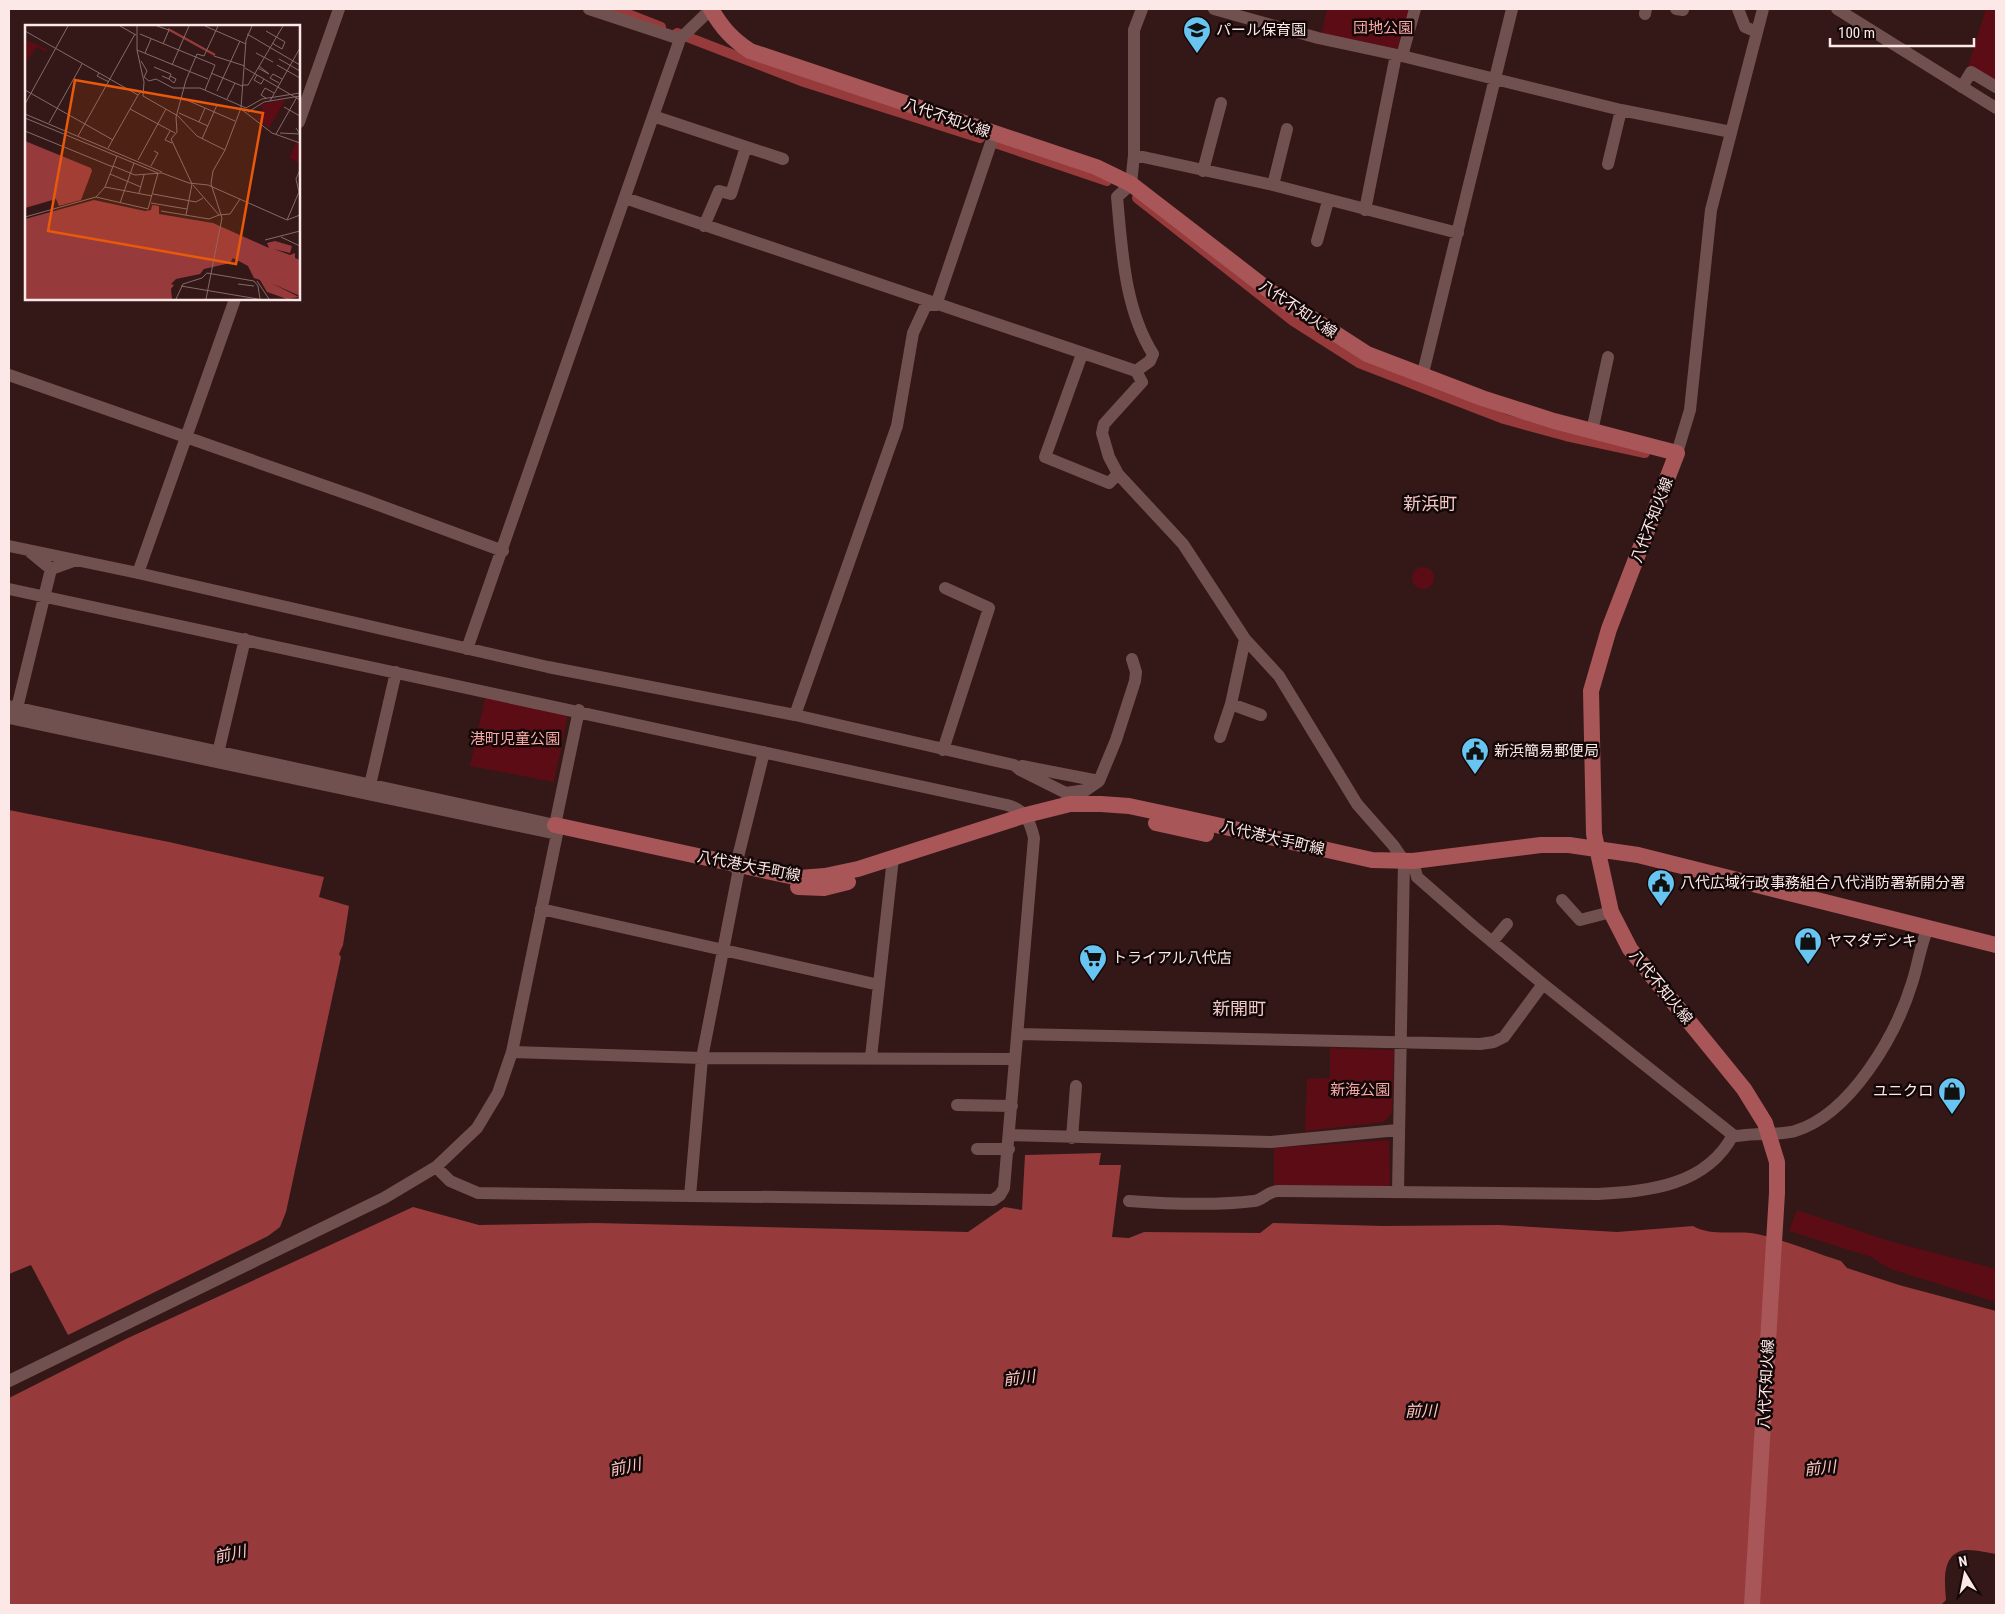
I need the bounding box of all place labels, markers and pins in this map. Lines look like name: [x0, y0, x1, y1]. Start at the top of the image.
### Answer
school or university icon: パール保育園: [1182, 15, 1212, 54]
place label: パール保育園: [1216, 21, 1306, 39]
public building icon: 新浜簡易郵便局: [1460, 736, 1490, 775]
place label: 新浜簡易郵便局: [1494, 742, 1599, 760]
public building icon: 八代広域行政事務組合八代消防署新開分署: [1646, 868, 1676, 907]
place label: 八代広域行政事務組合八代消防署新開分署: [1680, 874, 1965, 892]
shop icon: ヤマダデンキ: [1793, 926, 1823, 965]
place label: ヤマダデンキ: [1827, 932, 1917, 950]
supermarket icon: トライアル八代店: [1078, 943, 1108, 982]
place label: トライアル八代店: [1112, 949, 1232, 967]
shop icon: ユニクロ: [1937, 1076, 1967, 1115]
place label: ユニクロ: [1873, 1082, 1933, 1100]

